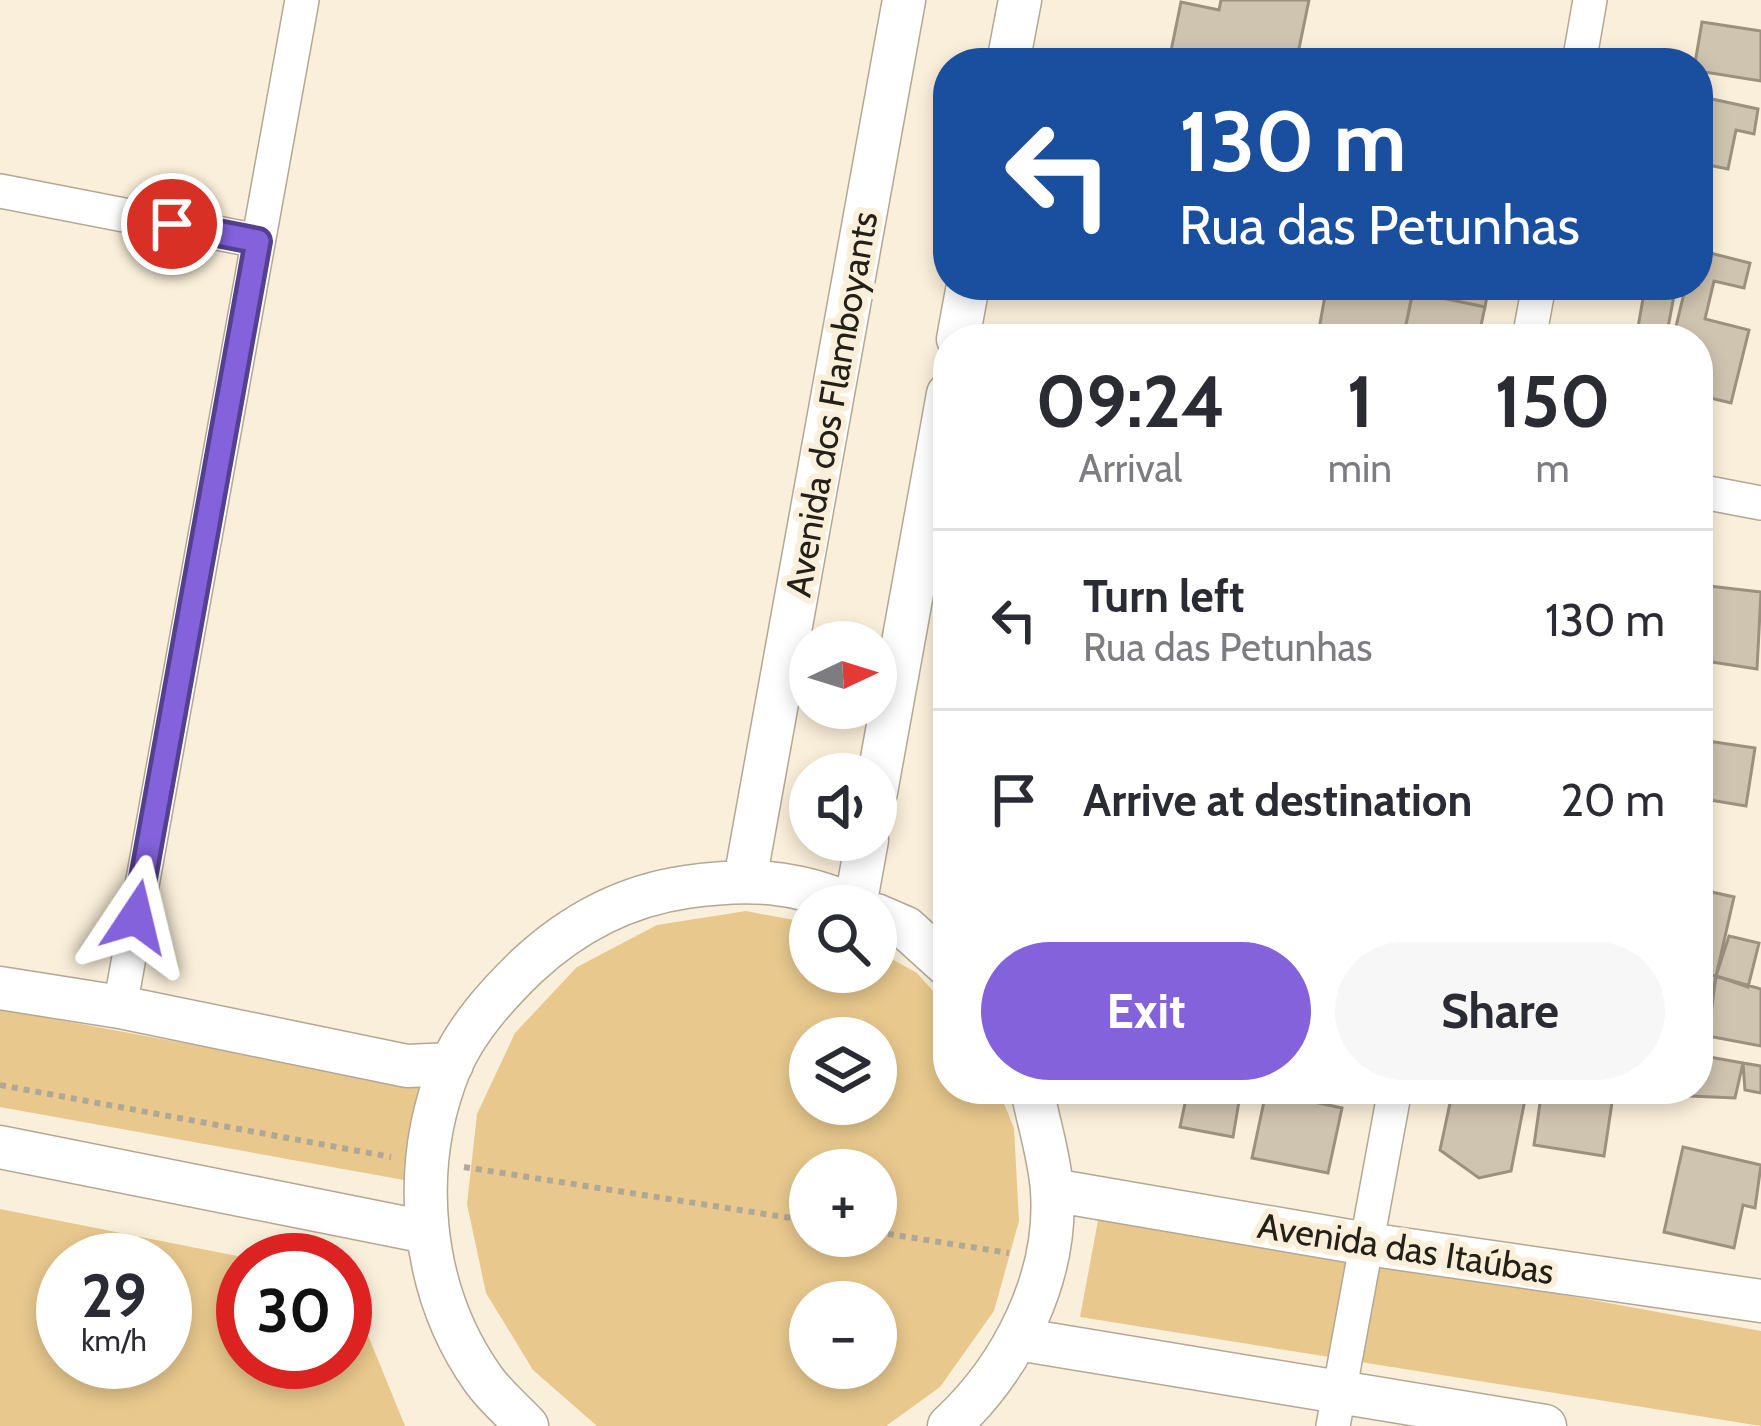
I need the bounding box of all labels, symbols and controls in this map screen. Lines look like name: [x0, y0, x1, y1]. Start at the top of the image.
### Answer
text: 130 m: [1179, 90, 1406, 192]
icon: left: [981, 96, 1137, 252]
pin: [121, 173, 223, 275]
icon: arrive: [139, 191, 205, 257]
text: Rua das Petunhas: [1179, 192, 1580, 258]
street label: Avenida dos Flamboyants: [775, 208, 887, 600]
text: 09:24: [1035, 358, 1225, 445]
text: 1: [1347, 358, 1373, 445]
text: 150: [1495, 358, 1611, 445]
text: Arrival: [1079, 444, 1182, 492]
text: min: [1328, 444, 1392, 492]
text: m: [1535, 444, 1570, 492]
text: Turn left: [1083, 569, 1245, 623]
icon: left: [981, 587, 1047, 653]
text: 130 m: [1545, 593, 1665, 647]
north arrow: [789, 621, 897, 729]
map controls: [789, 621, 897, 1389]
text: Rua das Petunhas: [1083, 623, 1372, 671]
button: sound: [789, 753, 897, 861]
icon: arrive: [981, 767, 1047, 833]
text: Arrive at destination: [1083, 773, 1472, 827]
text: 20 m: [1560, 773, 1665, 827]
position arrow: [73, 854, 199, 980]
button: search: [789, 885, 897, 993]
button: Exit: [981, 942, 1311, 1080]
button: Share: [1335, 942, 1665, 1080]
button: layers: [789, 1017, 897, 1125]
button: +: [789, 1149, 897, 1257]
street label: Avenida das Itaúbas: [1255, 1203, 1557, 1293]
speed limit sign: 30: [216, 1233, 372, 1389]
text: 29: [81, 1259, 147, 1332]
button: −: [789, 1281, 897, 1389]
text: km/h: [81, 1322, 147, 1359]

